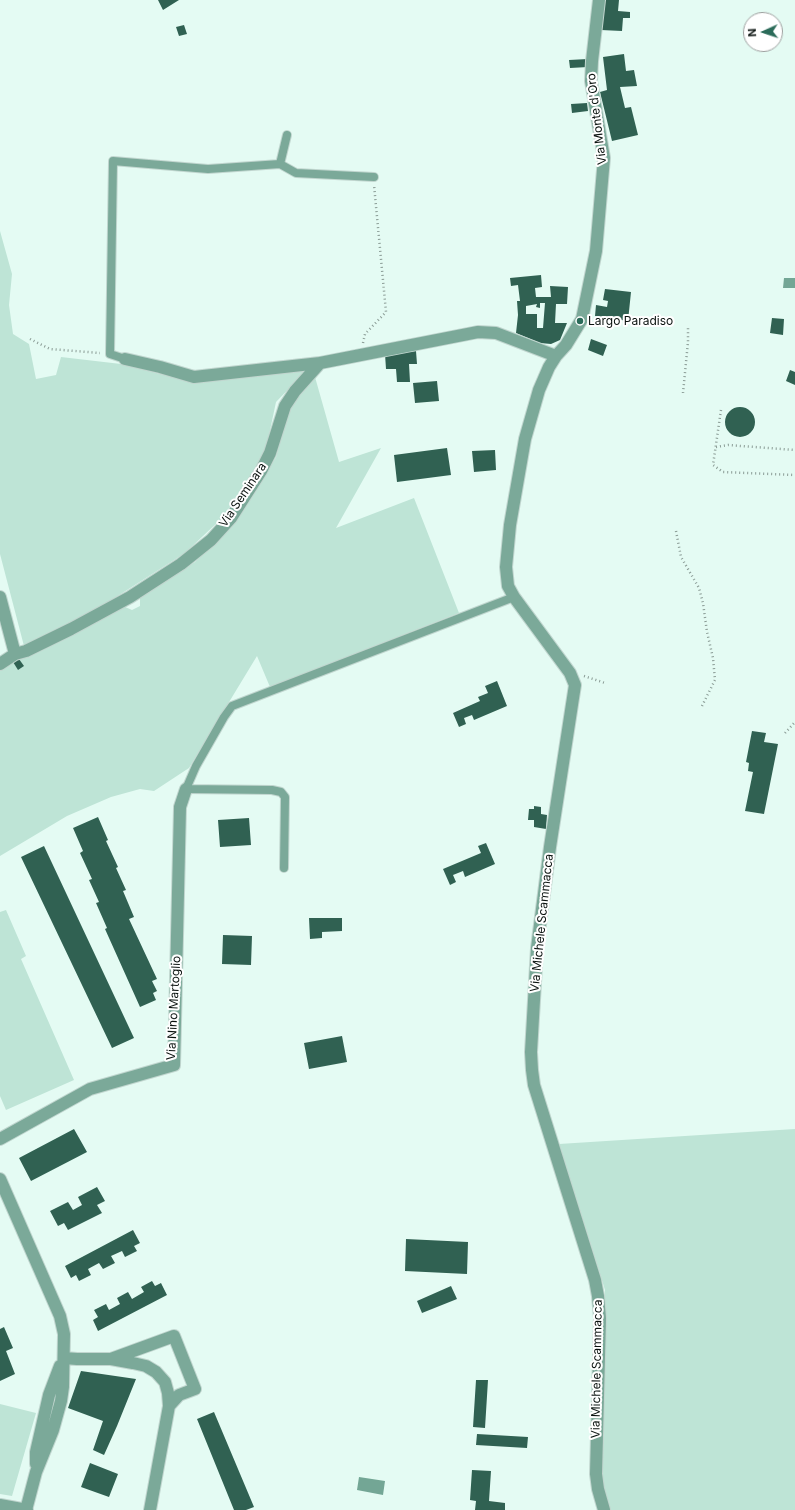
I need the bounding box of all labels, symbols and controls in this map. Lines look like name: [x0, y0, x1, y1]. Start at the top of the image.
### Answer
north arrow: [743, 12, 783, 52]
text: N: [745, 28, 759, 37]
street label: Via Monte d'Oro: [584, 72, 610, 166]
place label: Largo Paradiso: [588, 314, 673, 328]
marker: Largo Paradiso: [575, 316, 585, 326]
street label: Via Seminara: [216, 460, 270, 530]
street label: Via Michele Scammacca: [528, 853, 556, 993]
street label: Via Nino Martoglio: [164, 955, 184, 1061]
street label: Via Michele Scammacca: [589, 1299, 605, 1439]

